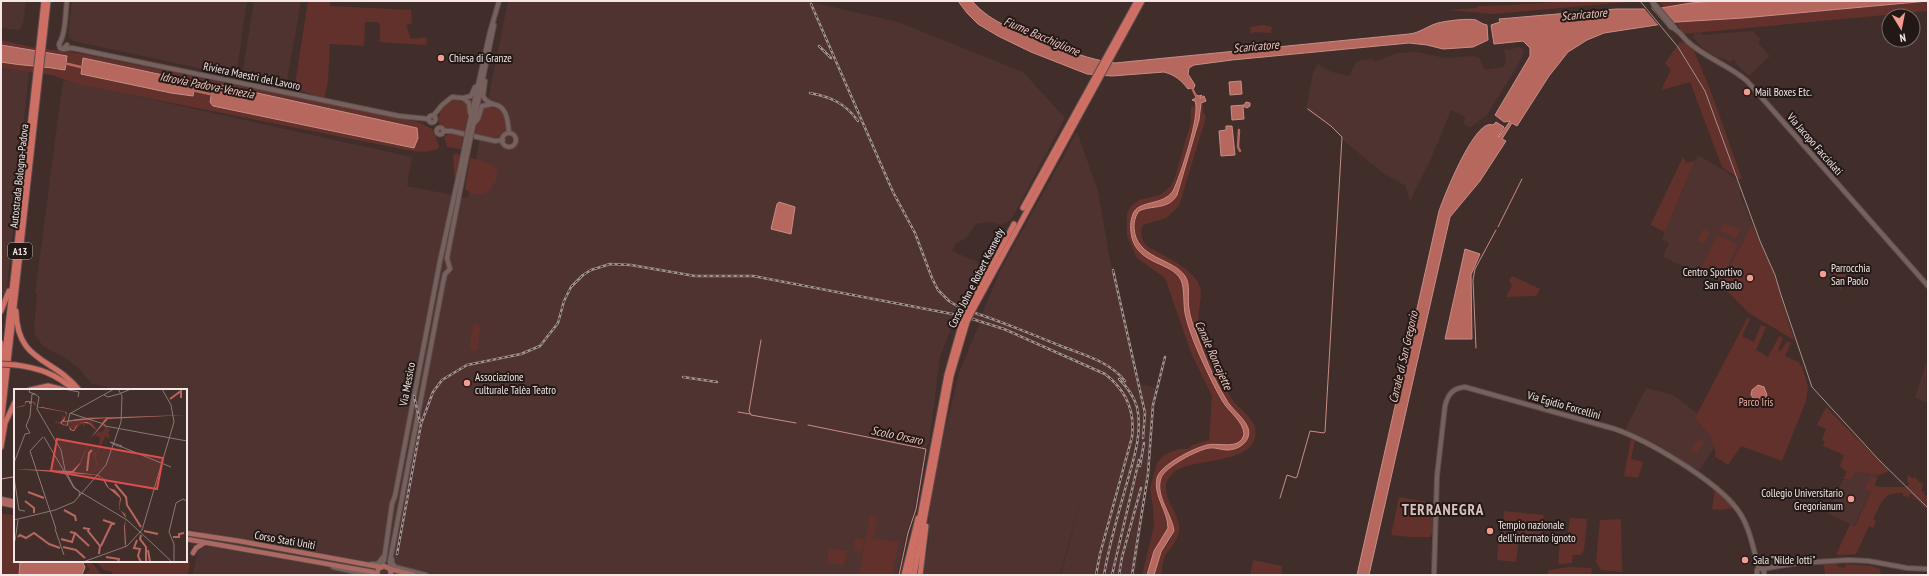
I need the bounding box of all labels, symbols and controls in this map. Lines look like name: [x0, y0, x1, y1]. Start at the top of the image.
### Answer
water label: Scaricatore: [1561, 4, 1609, 23]
north arrow: [1881, 8, 1921, 48]
water label: Fiume Bacchiglione: [1002, 13, 1083, 59]
text: N: [1899, 30, 1907, 45]
water label: Scaricatore: [1233, 36, 1281, 55]
place label: Chiesa di Granze: [449, 51, 512, 65]
marker: Chiesa di Granze: [436, 53, 446, 63]
street label: Riviera Maestri del Lavoro: [202, 59, 302, 93]
water label: Idrovia Padova-Venezia: [159, 69, 257, 102]
place label: Mail Boxes Etc.: [1755, 85, 1812, 99]
marker: Mail Boxes Etc.: [1742, 87, 1752, 97]
street label: Via Jacopo Facciolati: [1784, 109, 1846, 178]
street label: Autostrada Bologna-Padova: [7, 123, 31, 229]
street label: Corso John e Robert Kennedy: [945, 225, 1008, 330]
road number: A13: [8, 243, 32, 259]
place label: Parrocchia San Paolo: [1831, 261, 1870, 288]
place label: Centro Sportivo San Paolo: [1683, 265, 1742, 292]
marker: Parrocchia San Paolo: [1818, 269, 1828, 279]
marker: Centro Sportivo San Paolo: [1745, 273, 1755, 283]
water label: Canale di San Gregorio: [1385, 309, 1421, 405]
water label: Canale Roncajette: [1192, 318, 1236, 393]
street label: Via Messico: [396, 361, 418, 408]
place label: Associazione culturale Talèa Teatro: [475, 370, 556, 397]
marker: Associazione culturale Talèa Teatro: [462, 378, 472, 388]
street label: Via Egidio Forcellini: [1525, 388, 1602, 422]
inset map: [14, 389, 187, 562]
park label: Parco Iris: [1739, 395, 1774, 409]
water label: Scolo Orsaro: [870, 422, 925, 448]
place label: Collegio Universitario Gregorianum: [1761, 486, 1843, 513]
marker: Collegio Universitario Gregorianum: [1846, 494, 1856, 504]
district label: TERRANEGRA: [1402, 500, 1484, 519]
place label: Tempio nazionale dell'internato ignoto: [1498, 518, 1576, 545]
marker: Tempio nazionale dell'internato ignoto: [1485, 526, 1495, 536]
street label: Corso Stati Uniti: [253, 528, 317, 552]
place label: Sala "Nilde Iotti": [1753, 553, 1815, 567]
marker: Sala "Nilde Iotti": [1740, 555, 1750, 565]

